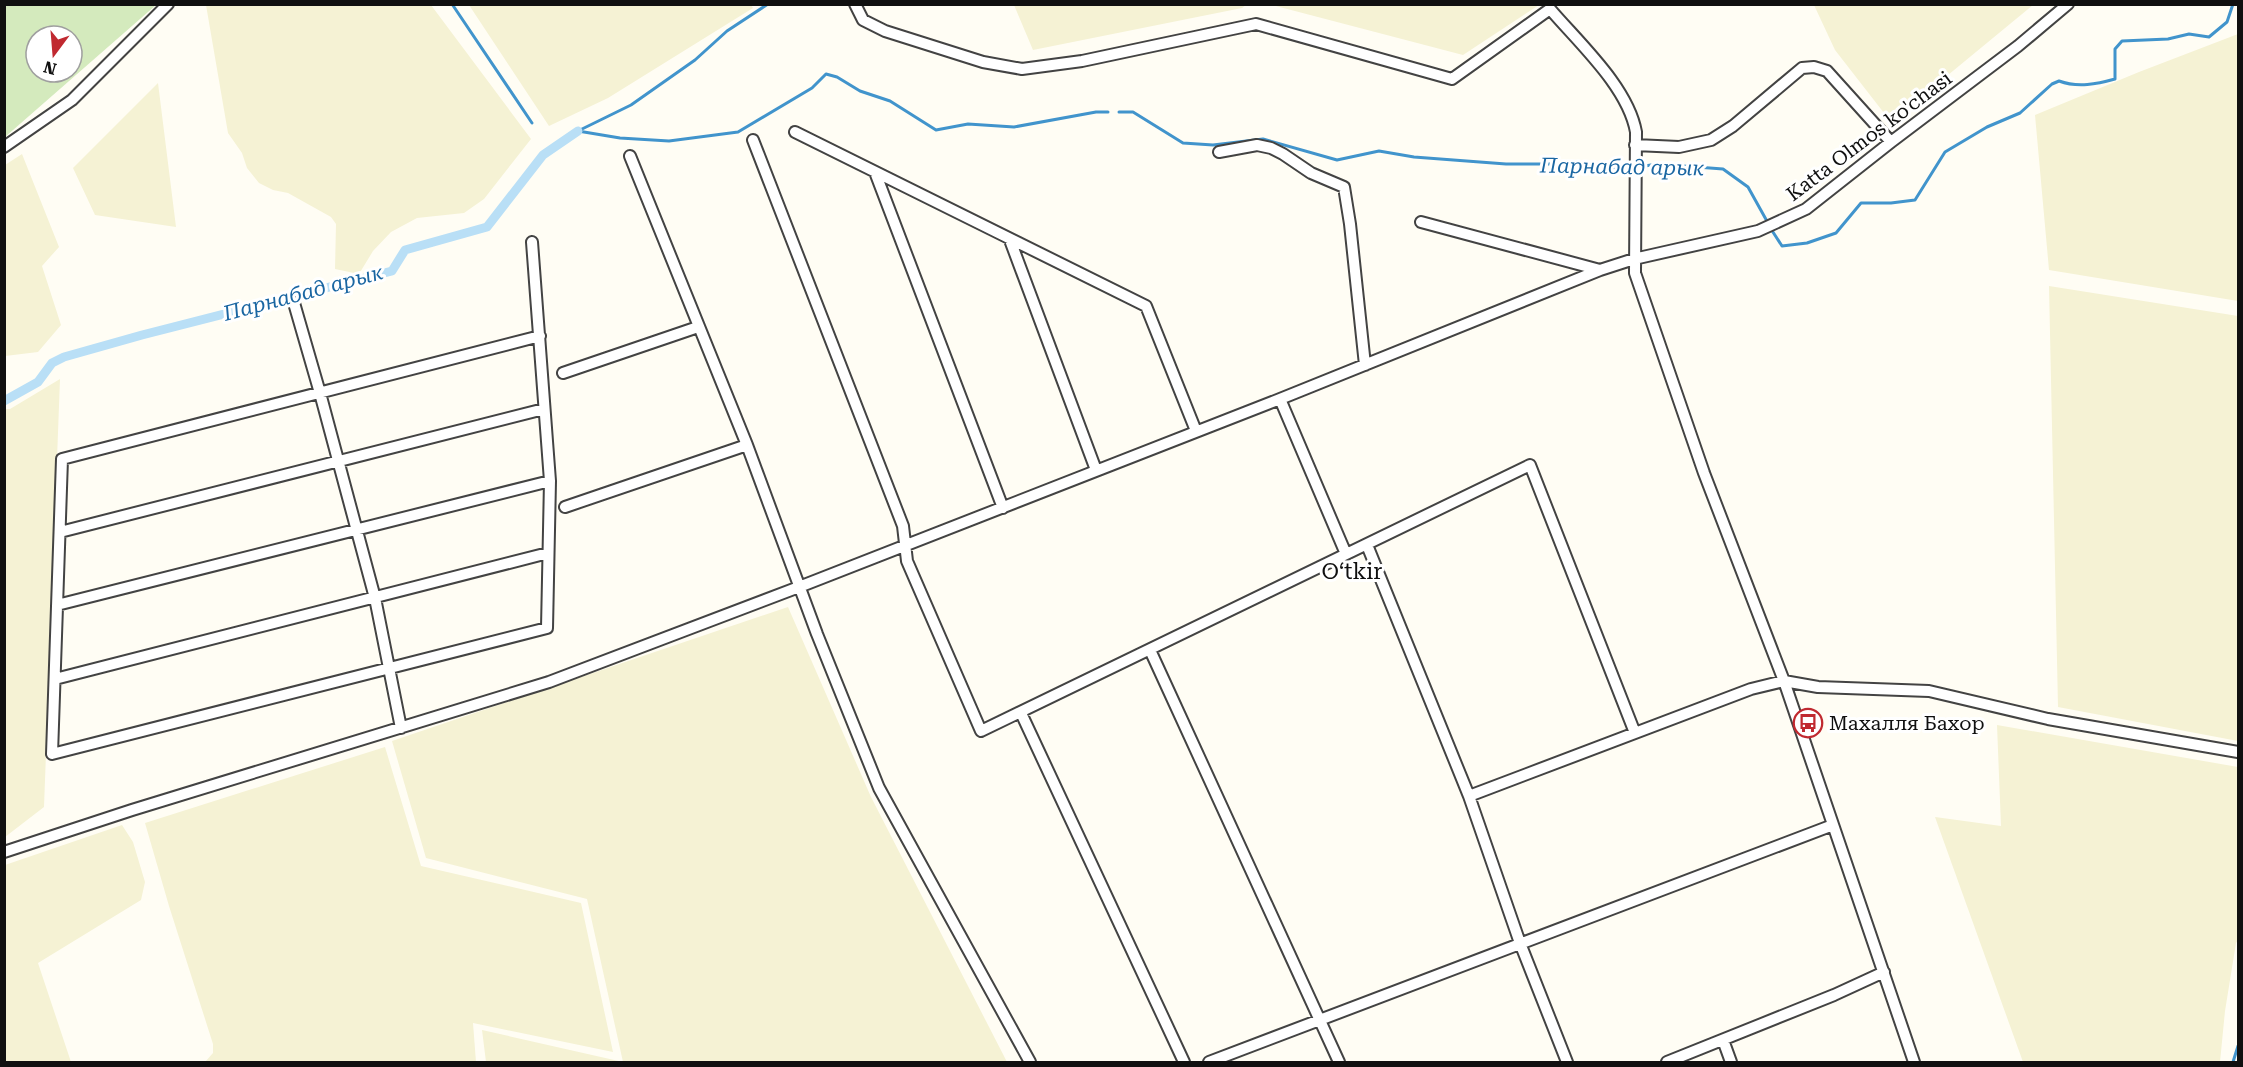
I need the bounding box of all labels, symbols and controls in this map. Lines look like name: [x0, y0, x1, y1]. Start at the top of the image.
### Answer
north arrow: [24, 24, 84, 84]
text: N: [41, 57, 59, 79]
street label: Katta Olmos ko'chasi: [1782, 66, 1956, 206]
water label: Парнабад арык: [1539, 154, 1705, 180]
water label: Парнабад арык: [220, 260, 386, 326]
district label: Oʻtkir: [1322, 559, 1382, 584]
bus stop icon: Махалля Бахор: [1792, 707, 1824, 739]
place label: Махалля Бахор: [1829, 711, 1985, 735]

